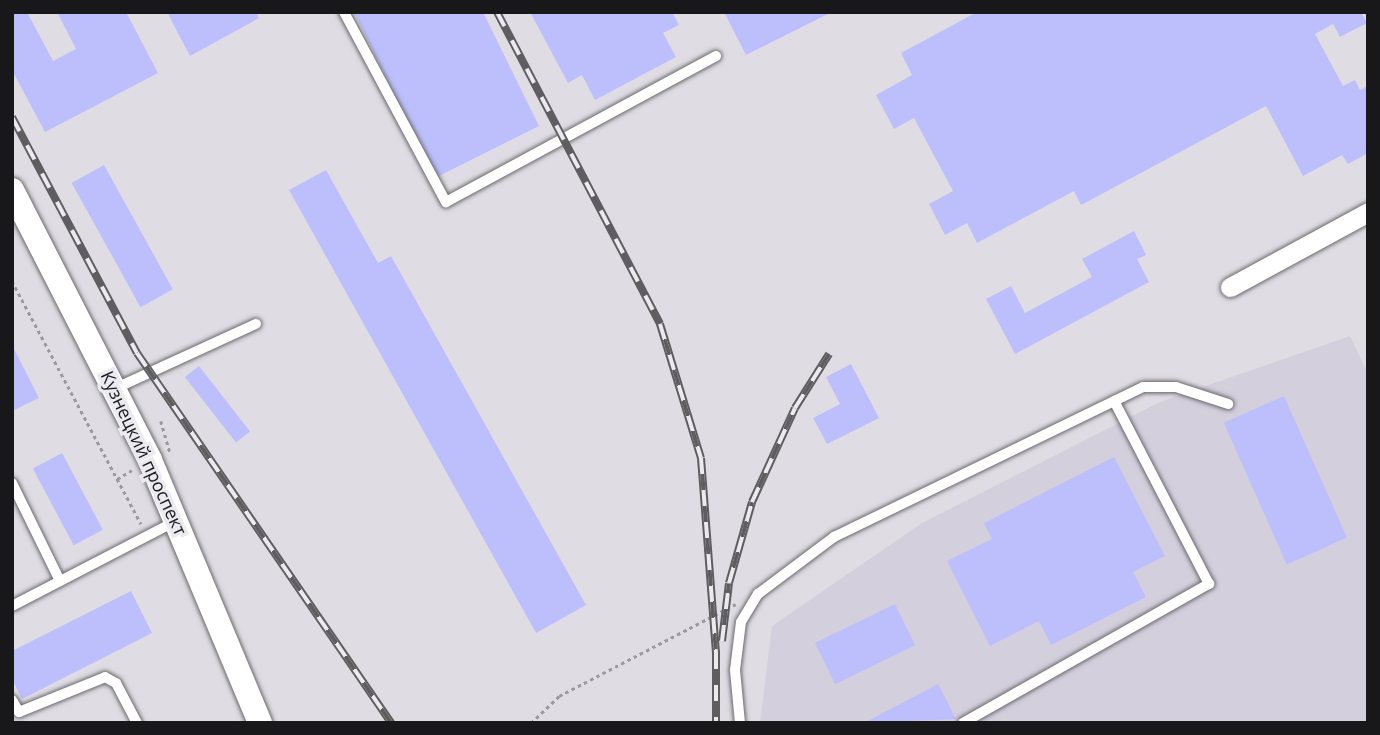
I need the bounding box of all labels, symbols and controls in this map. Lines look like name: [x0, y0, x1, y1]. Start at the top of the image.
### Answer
street label: Кузнецкий проспект: [96, 367, 192, 539]

